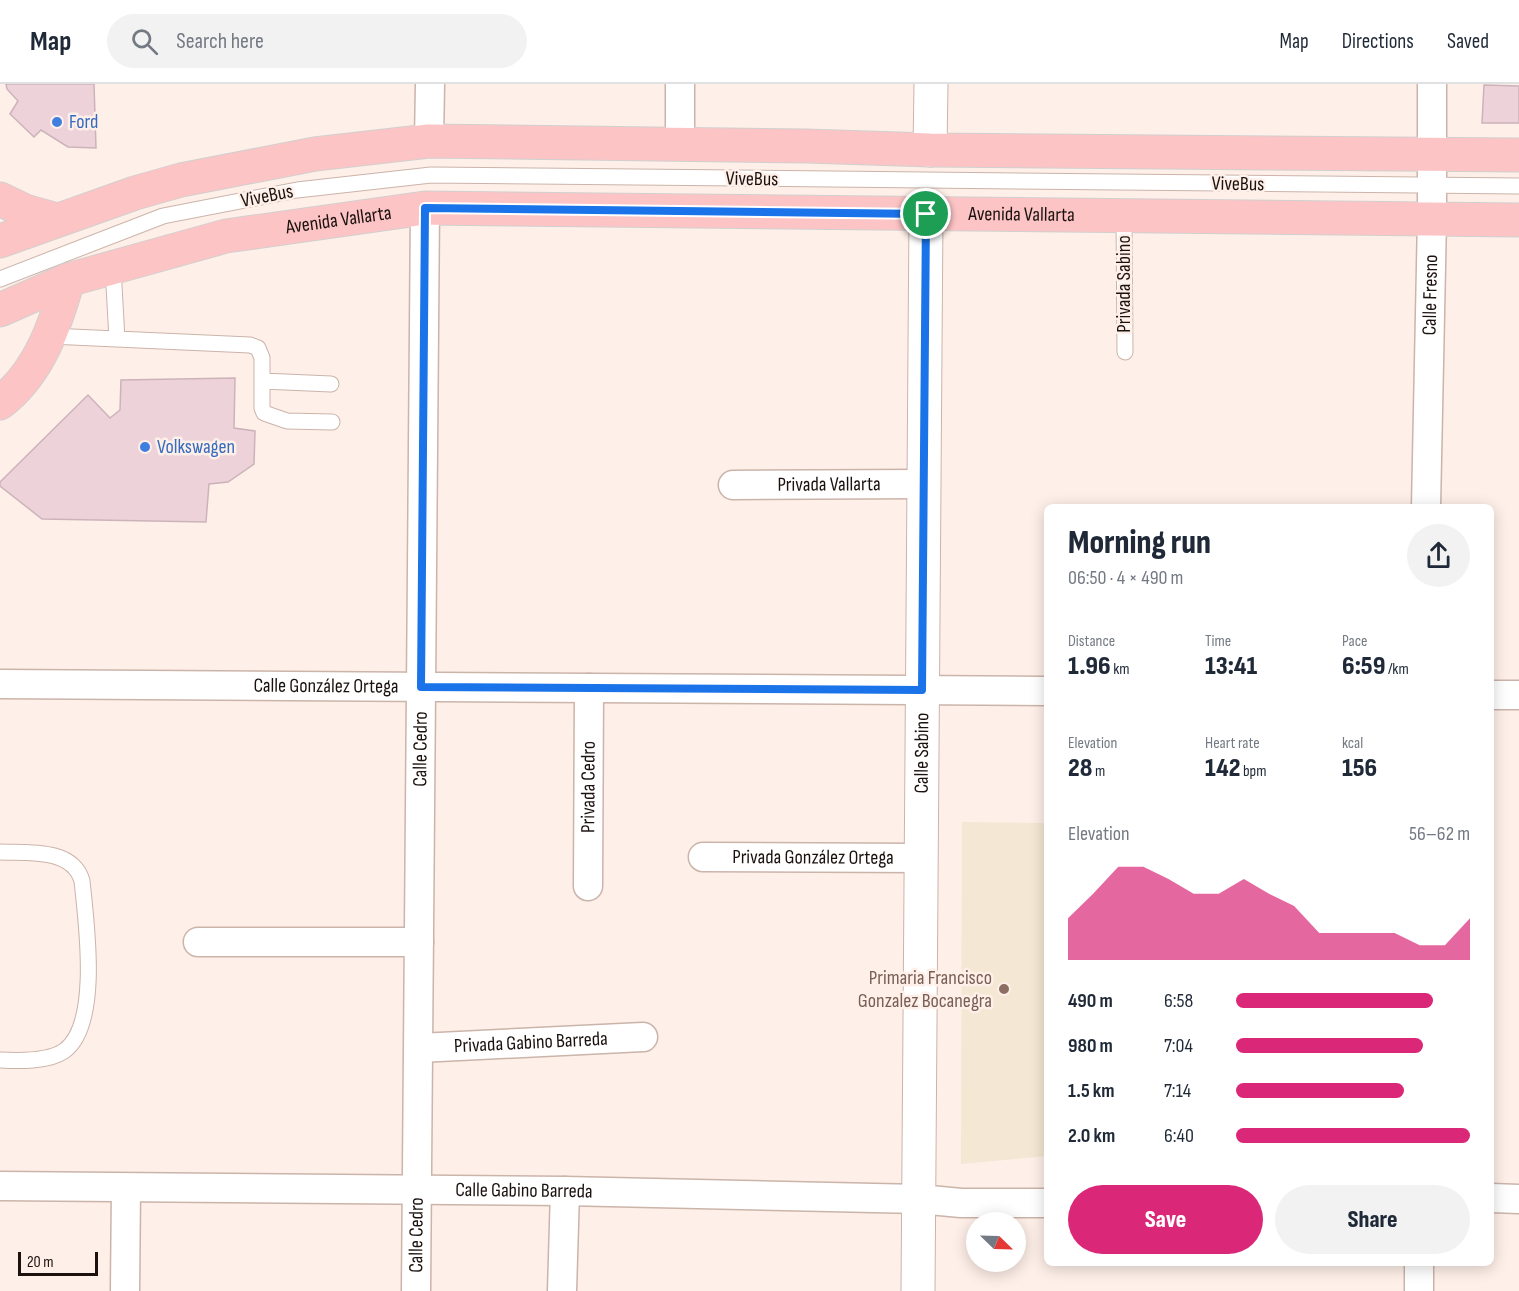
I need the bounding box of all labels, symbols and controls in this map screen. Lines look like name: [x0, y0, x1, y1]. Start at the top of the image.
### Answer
search box: [107, 14, 527, 68]
text: Map: [30, 25, 71, 58]
icon: search: [128, 25, 161, 58]
text: Search here: [176, 28, 264, 55]
text: Map: [1279, 29, 1309, 54]
text: Directions: [1342, 29, 1414, 54]
text: Saved: [1447, 29, 1489, 54]
place label: Ford: [69, 110, 98, 134]
marker: Ford: [50, 115, 64, 129]
street label: ViveBus: [725, 167, 779, 191]
street label: ViveBus: [1211, 172, 1265, 196]
street label: ViveBus: [239, 179, 295, 213]
pin: [900, 188, 951, 239]
icon: arrive: [909, 197, 942, 230]
street label: Avenida Vallarta: [283, 201, 393, 240]
street label: Avenida Vallarta: [967, 202, 1075, 227]
street label: Privada Sabino: [1112, 235, 1136, 333]
street label: Calle Fresno: [1418, 254, 1443, 336]
place label: Volkswagen: [157, 435, 235, 459]
marker: Volkswagen: [138, 440, 152, 454]
street label: Privada Vallarta: [777, 472, 881, 497]
text: Morning run: [1068, 523, 1211, 563]
button: share: [1407, 524, 1470, 587]
text: 06:50 · 4 × 490 m: [1068, 566, 1183, 590]
text: Distance: [1068, 632, 1115, 651]
text: Time: [1205, 632, 1231, 651]
text: Pace: [1342, 632, 1367, 651]
text: 1.96: [1068, 651, 1111, 682]
text: 13:41: [1205, 651, 1257, 682]
text: 6:59: [1342, 651, 1385, 682]
text: km: [1111, 660, 1130, 679]
text: /km: [1385, 660, 1409, 679]
street label: Calle González Ortega: [253, 674, 399, 699]
street label: Calle Cedro: [408, 711, 433, 787]
street label: Calle Sabino: [910, 712, 934, 794]
text: Elevation: [1068, 734, 1117, 753]
text: Heart rate: [1205, 734, 1260, 753]
text: kcal: [1342, 734, 1363, 753]
street label: Privada Cedro: [576, 741, 601, 833]
text: 28: [1068, 753, 1092, 784]
text: 142: [1205, 753, 1240, 784]
text: 156: [1342, 753, 1377, 784]
text: m: [1092, 762, 1105, 781]
text: bpm: [1240, 762, 1266, 781]
text: Elevation: [1068, 822, 1130, 846]
text: 56–62 m: [1409, 822, 1470, 846]
street label: Privada González Ortega: [732, 845, 894, 870]
place label: Primaria Francisco Gonzalez Bocanegra: [858, 966, 992, 1013]
marker: Primaria Francisco Gonzalez Bocanegra: [997, 982, 1011, 996]
text: 490 m: [1068, 989, 1113, 1013]
text: 6:58: [1164, 989, 1193, 1013]
street label: Privada Gabino Barreda: [453, 1027, 608, 1058]
text: 980 m: [1068, 1034, 1113, 1058]
text: 7:04: [1164, 1034, 1193, 1058]
text: 1.5 km: [1068, 1079, 1114, 1103]
text: 7:14: [1164, 1079, 1191, 1103]
text: 2.0 km: [1068, 1124, 1115, 1148]
text: 6:40: [1164, 1124, 1194, 1148]
street label: Calle Gabino Barreda: [455, 1178, 593, 1204]
button: Save: [1068, 1185, 1263, 1254]
button: Share: [1275, 1185, 1470, 1254]
street label: Calle Cedro: [404, 1197, 429, 1273]
north arrow: [966, 1212, 1026, 1272]
map controls: [966, 1212, 1026, 1272]
scale bar: [18, 1249, 98, 1276]
text: 20 m: [27, 1253, 54, 1272]

